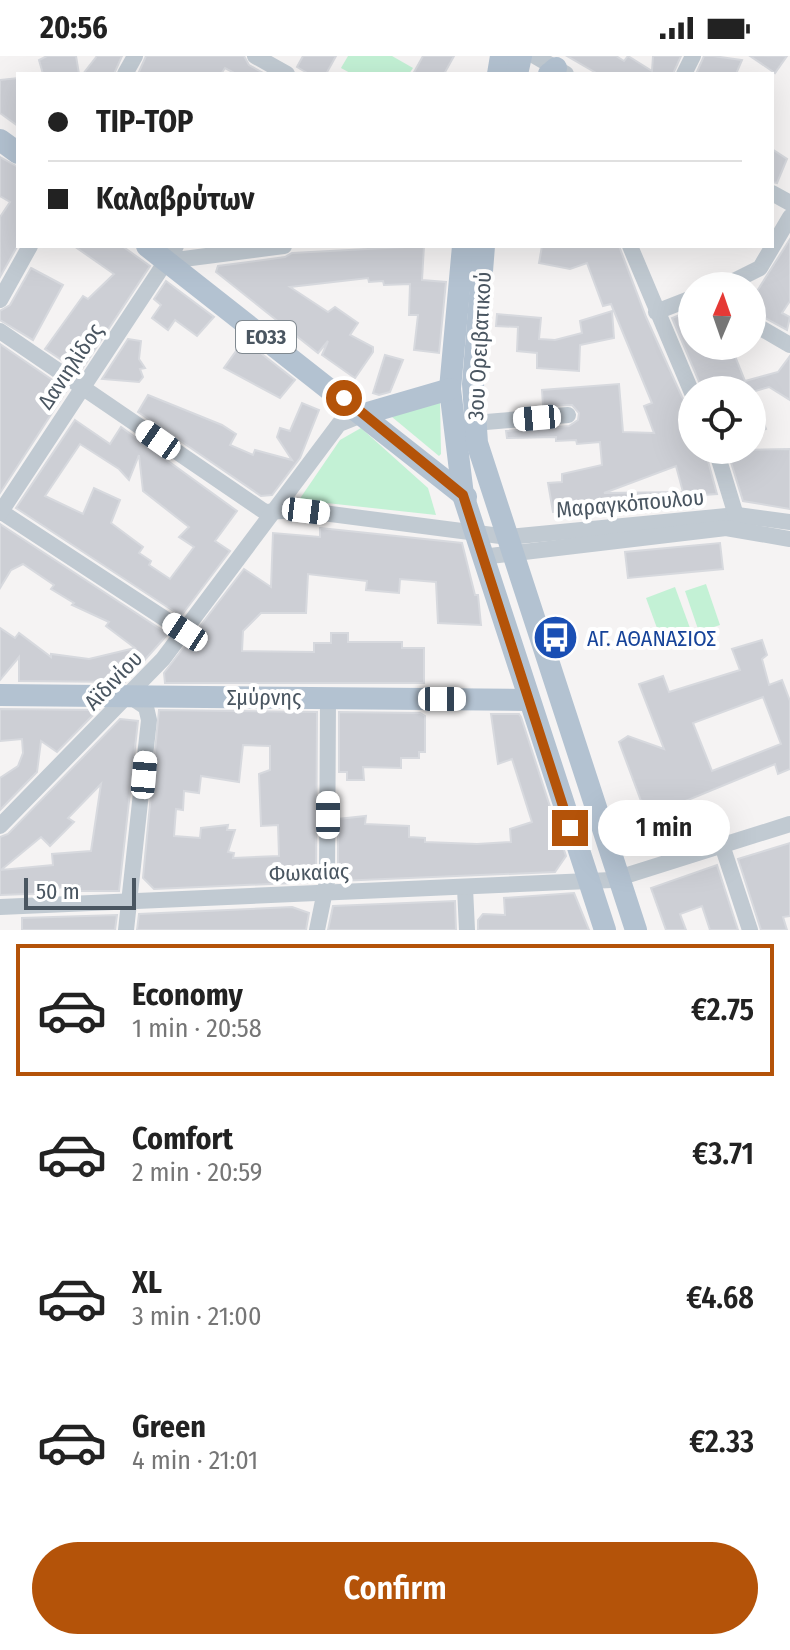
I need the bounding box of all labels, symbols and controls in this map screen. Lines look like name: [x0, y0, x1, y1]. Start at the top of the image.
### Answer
text: 20:56: [40, 10, 108, 46]
text: TIP-TOP: [96, 104, 193, 140]
text: Καλαβρύτων: [96, 181, 254, 217]
street label: 3ου Ορειβατικού: [462, 271, 497, 421]
north arrow: [678, 272, 766, 360]
map controls: [678, 272, 766, 464]
street label: Δανιηλίδος: [32, 318, 109, 414]
road number: ΕΟ33: [236, 321, 296, 353]
button: locate: [678, 376, 766, 464]
route start: [326, 380, 362, 416]
car: [512, 404, 562, 432]
car: [131, 416, 185, 464]
street label: Μαραγκόπουλου: [555, 484, 705, 523]
car: [281, 496, 331, 526]
car: [158, 609, 212, 655]
bus stop icon: ΑΓ. ΑΘΑΝΑΣΙΟΣ: [532, 614, 580, 662]
place label: ΑΓ. ΑΘΑΝΑΣΙΟΣ: [587, 625, 716, 652]
street label: Αϊδινίου: [79, 645, 148, 716]
street label: Σμύρνης: [227, 684, 301, 711]
car: [418, 687, 466, 711]
car: [130, 750, 158, 800]
car: [316, 791, 340, 839]
callout: 1 min: [598, 800, 730, 856]
route end: [552, 810, 588, 846]
text: 1 min: [636, 812, 692, 843]
street label: Φωκαίας: [269, 858, 349, 887]
scale bar: [24, 874, 136, 910]
text: 50 m: [36, 878, 80, 905]
icon: car: [36, 974, 108, 1046]
text: Economy: [132, 977, 243, 1013]
text: €2.75: [691, 992, 754, 1028]
text: 1 min · 20:58: [132, 1013, 262, 1044]
icon: car: [36, 1118, 108, 1190]
text: Comfort: [132, 1121, 233, 1157]
text: €3.71: [692, 1136, 754, 1172]
text: 2 min · 20:59: [132, 1157, 262, 1188]
icon: car: [36, 1262, 108, 1334]
text: XL: [132, 1265, 162, 1301]
text: €4.68: [686, 1280, 754, 1316]
text: 3 min · 21:00: [132, 1301, 261, 1332]
icon: car: [36, 1406, 108, 1478]
text: Green: [132, 1409, 206, 1445]
text: €2.33: [689, 1424, 754, 1460]
text: 4 min · 21:01: [132, 1445, 258, 1476]
button: Confirm: [32, 1542, 758, 1634]

